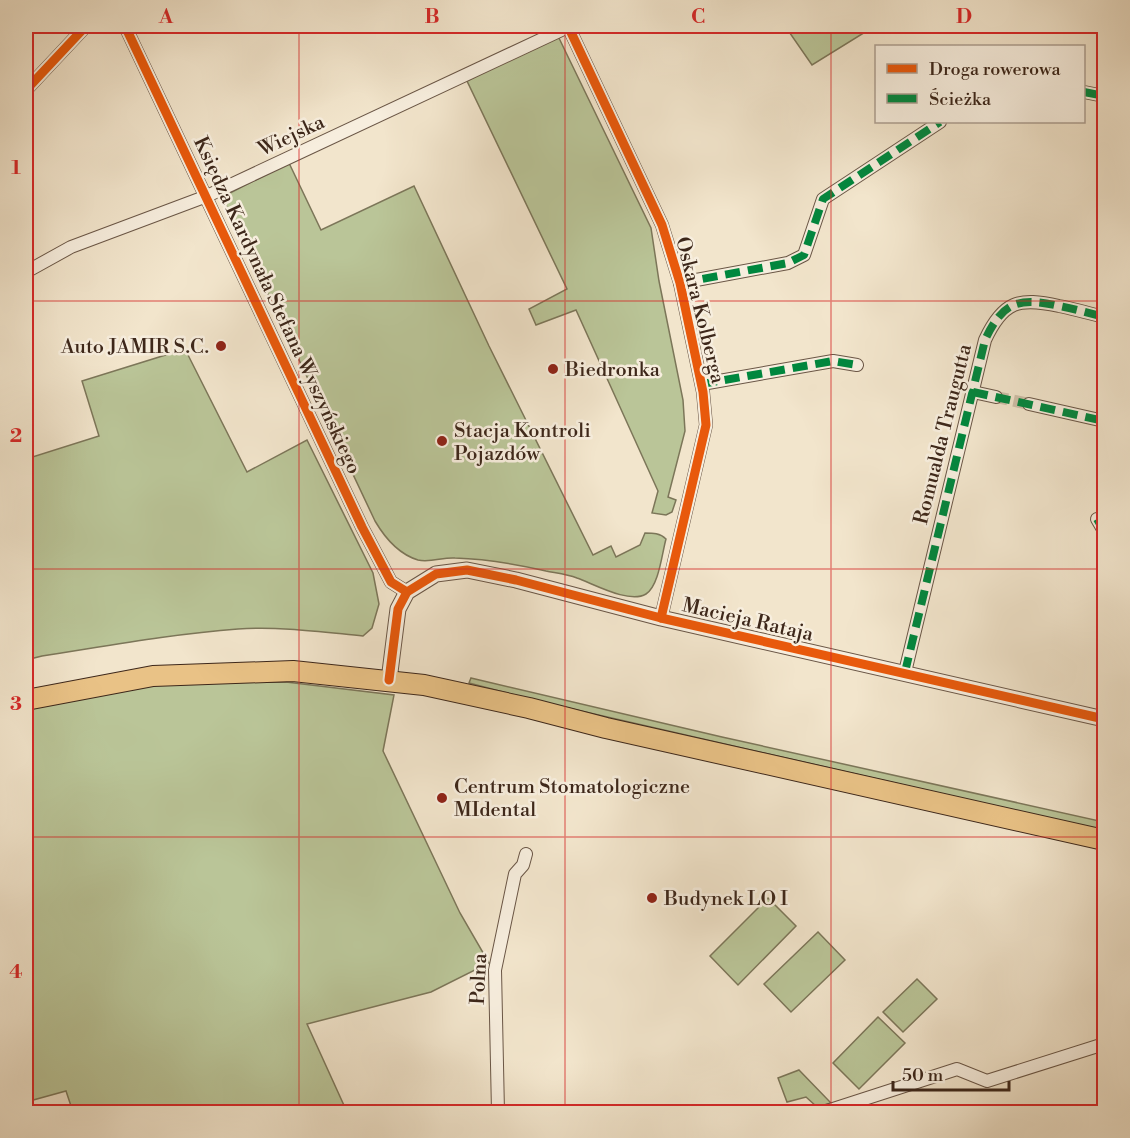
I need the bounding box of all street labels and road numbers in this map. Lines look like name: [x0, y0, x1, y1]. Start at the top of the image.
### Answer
street label: Wiejska: [253, 110, 330, 163]
street label: Księdza Kardynała Stefana Wyszyńskiego: [187, 133, 366, 478]
street label: Oskara Kolberga: [669, 234, 730, 387]
street label: Romualda Traugutta: [909, 341, 978, 527]
street label: Macieja Rataja: [680, 593, 817, 648]
street label: Polna: [466, 952, 493, 1005]

